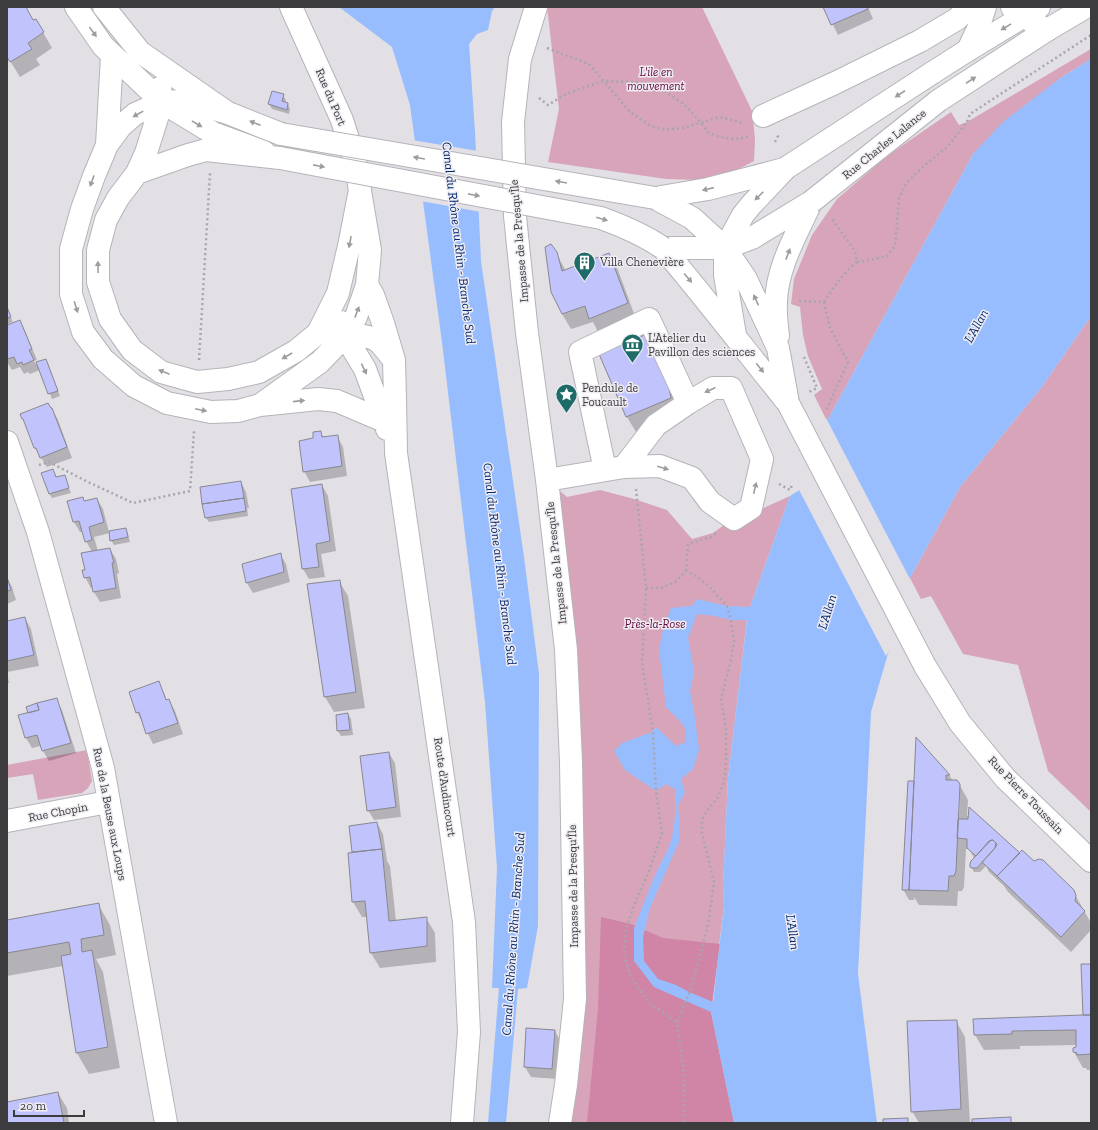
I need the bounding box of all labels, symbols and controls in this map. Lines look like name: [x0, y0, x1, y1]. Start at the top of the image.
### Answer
one-way arrow: [1000, 24, 1012, 31]
one-way arrow: [89, 27, 97, 37]
park label: L'ile en mouvement: [627, 65, 685, 93]
street label: Rue du Port: [313, 66, 350, 128]
one-way arrow: [965, 76, 977, 83]
one-way arrow: [894, 91, 906, 98]
street label: Rue Charles Lalance: [839, 106, 929, 182]
one-way arrow: [132, 110, 144, 117]
one-way arrow: [191, 120, 203, 127]
one-way arrow: [248, 120, 260, 126]
water label: Canal du Rhône au Rhin - Branche Sud: [439, 141, 479, 345]
one-way arrow: [413, 154, 426, 160]
one-way arrow: [313, 163, 325, 169]
one-way arrow: [89, 176, 95, 188]
street label: Impasse de la Presqu'Île: [507, 179, 531, 303]
one-way arrow: [555, 179, 567, 185]
one-way arrow: [702, 187, 714, 193]
one-way arrow: [754, 191, 764, 201]
one-way arrow: [468, 192, 480, 198]
one-way arrow: [596, 216, 608, 222]
one-way arrow: [347, 236, 353, 248]
one-way arrow: [785, 248, 791, 260]
building icon: Villa Chenevière: [572, 249, 598, 282]
place label: Villa Chenevière: [599, 255, 684, 269]
one-way arrow: [95, 260, 101, 273]
one-way arrow: [684, 273, 693, 283]
one-way arrow: [753, 294, 759, 306]
one-way arrow: [73, 302, 79, 314]
one-way arrow: [355, 305, 361, 317]
water label: L'Allan: [961, 307, 991, 345]
place label: L'Atelier du Pavillon des sciences: [648, 331, 755, 359]
museum icon: L'Atelier du Pavillon des sciences: [619, 332, 645, 365]
one-way arrow: [281, 353, 293, 360]
one-way arrow: [361, 363, 368, 375]
one-way arrow: [755, 363, 764, 374]
one-way arrow: [158, 369, 169, 375]
place label: Pendule de Foucault: [582, 381, 639, 409]
place icon: Pendule de Foucault: [554, 382, 580, 415]
one-way arrow: [704, 387, 716, 394]
one-way arrow: [293, 398, 305, 404]
one-way arrow: [195, 407, 207, 413]
water label: Canal du Rhône au Rhin - Branche Sud: [480, 462, 520, 666]
one-way arrow: [657, 465, 669, 471]
one-way arrow: [753, 482, 759, 495]
street label: Impasse de la Presqu'Île: [543, 501, 569, 625]
water label: L'Allan: [815, 593, 839, 631]
park label: Près-la-Rose: [625, 617, 685, 631]
street label: Route d'Audincourt: [431, 736, 459, 838]
street label: Rue de la Beuse aux Loups: [90, 746, 130, 882]
street label: Rue Pierre Toussain: [985, 753, 1067, 837]
street label: Rue Chopin: [27, 799, 89, 825]
street label: Impasse de la Presqu'Île: [565, 824, 581, 948]
water label: Canal du Rhône au Rhin - Branche Sud: [498, 832, 528, 1036]
water label: L'Allan: [783, 913, 803, 951]
scale bar: [14, 1092, 84, 1118]
text: 20 m: [20, 1099, 47, 1113]

